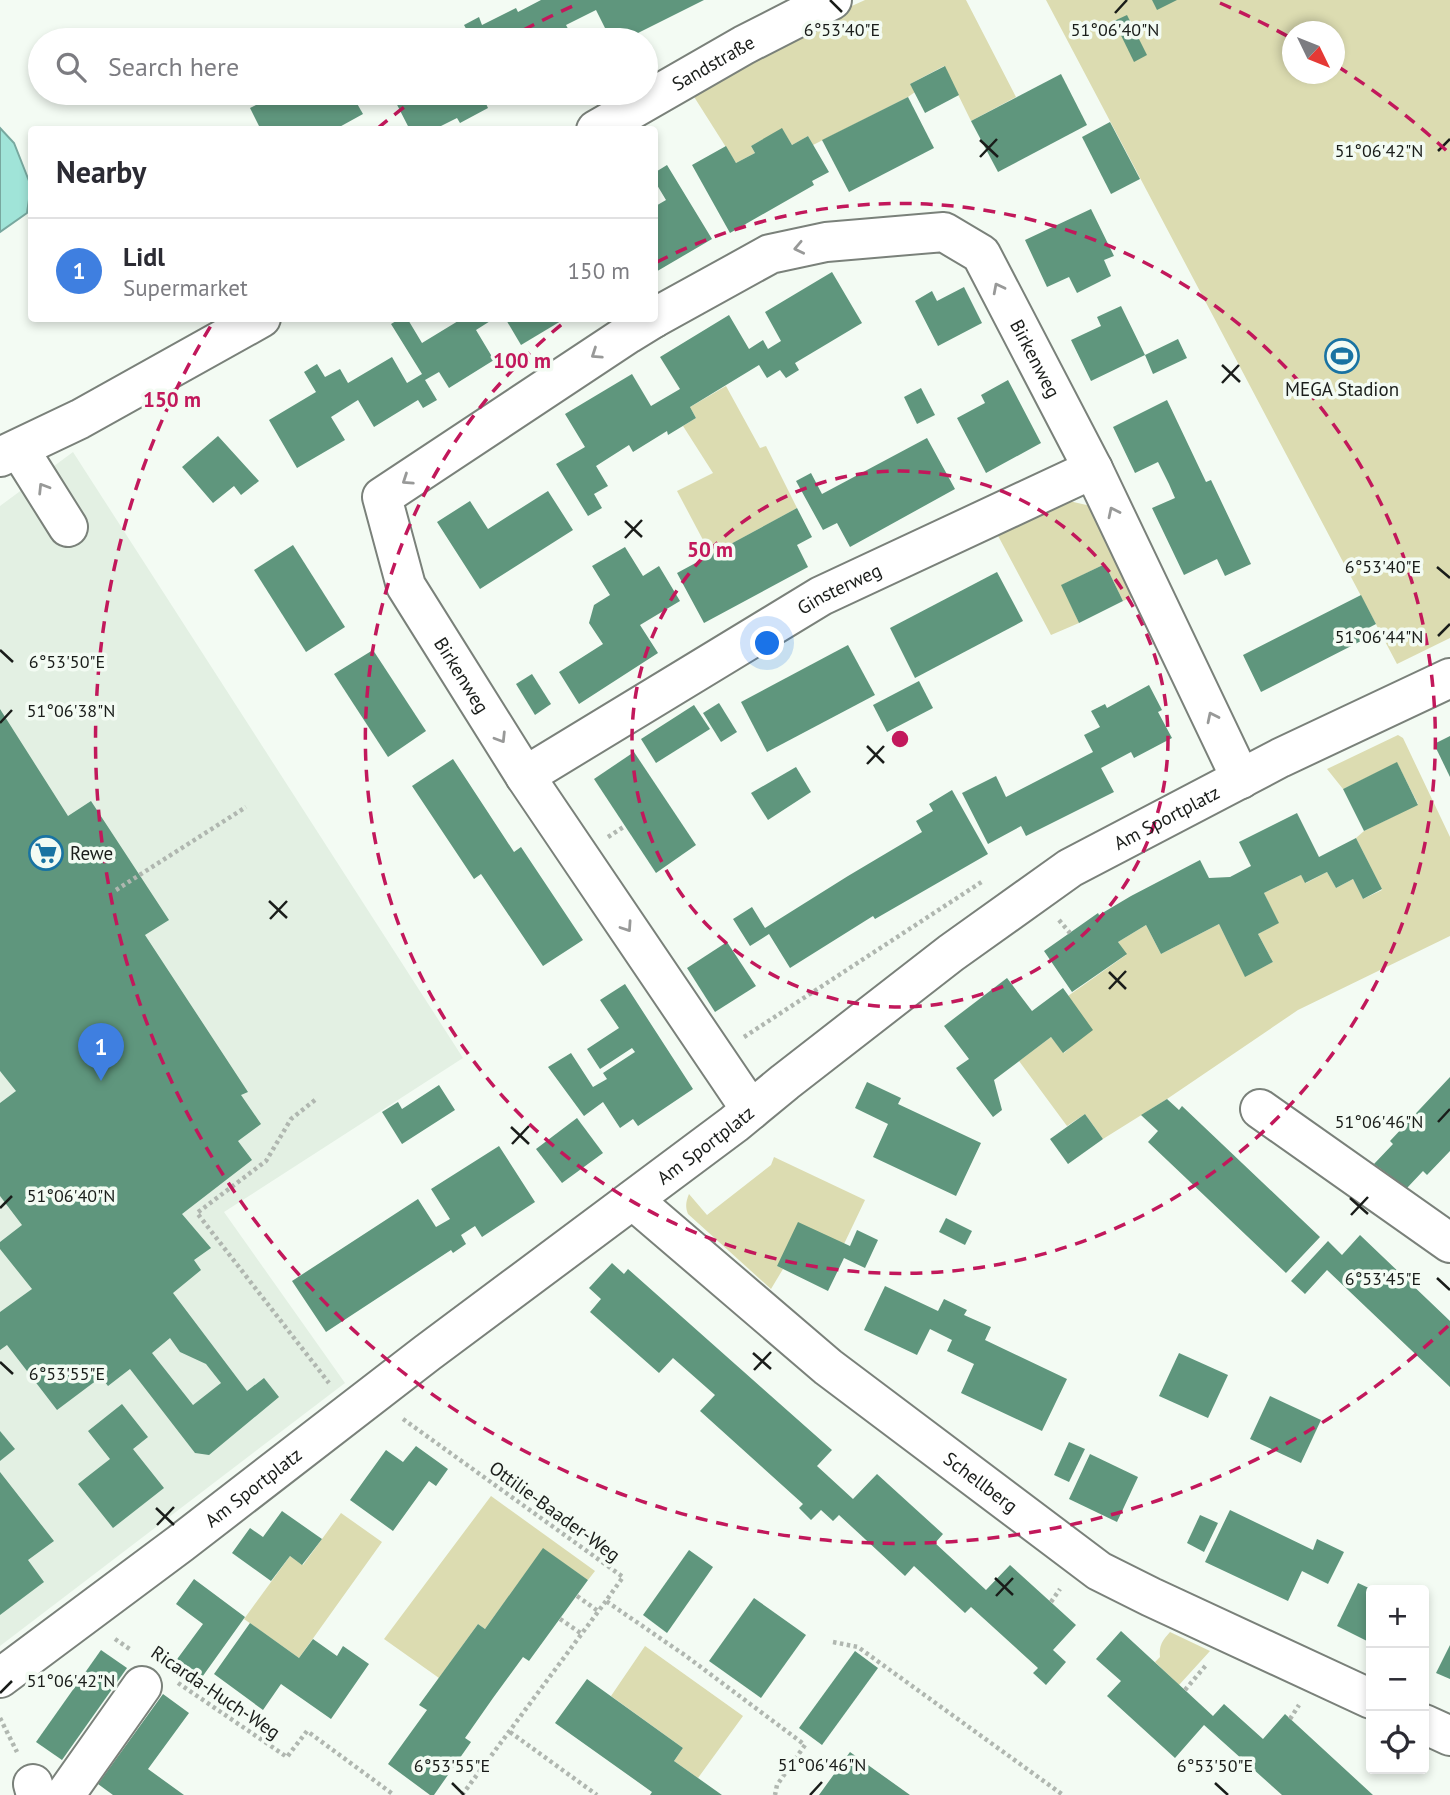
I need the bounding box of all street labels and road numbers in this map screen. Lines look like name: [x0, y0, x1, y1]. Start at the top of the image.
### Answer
street label: Sandstraße: [667, 30, 758, 96]
street label: Birkenweg: [1005, 315, 1066, 402]
street label: Ginsterweg: [793, 558, 885, 620]
street label: Birkenweg: [429, 633, 495, 718]
street label: Am Sportplatz: [1109, 780, 1223, 855]
street label: Am Sportplatz: [652, 1101, 759, 1190]
street label: Am Sportplatz: [200, 1442, 306, 1532]
street label: Schellberg: [939, 1446, 1023, 1518]
street label: Ottilie-Baader-Weg: [485, 1455, 625, 1567]
street label: Ricarda-Huch-Weg: [147, 1640, 285, 1744]

